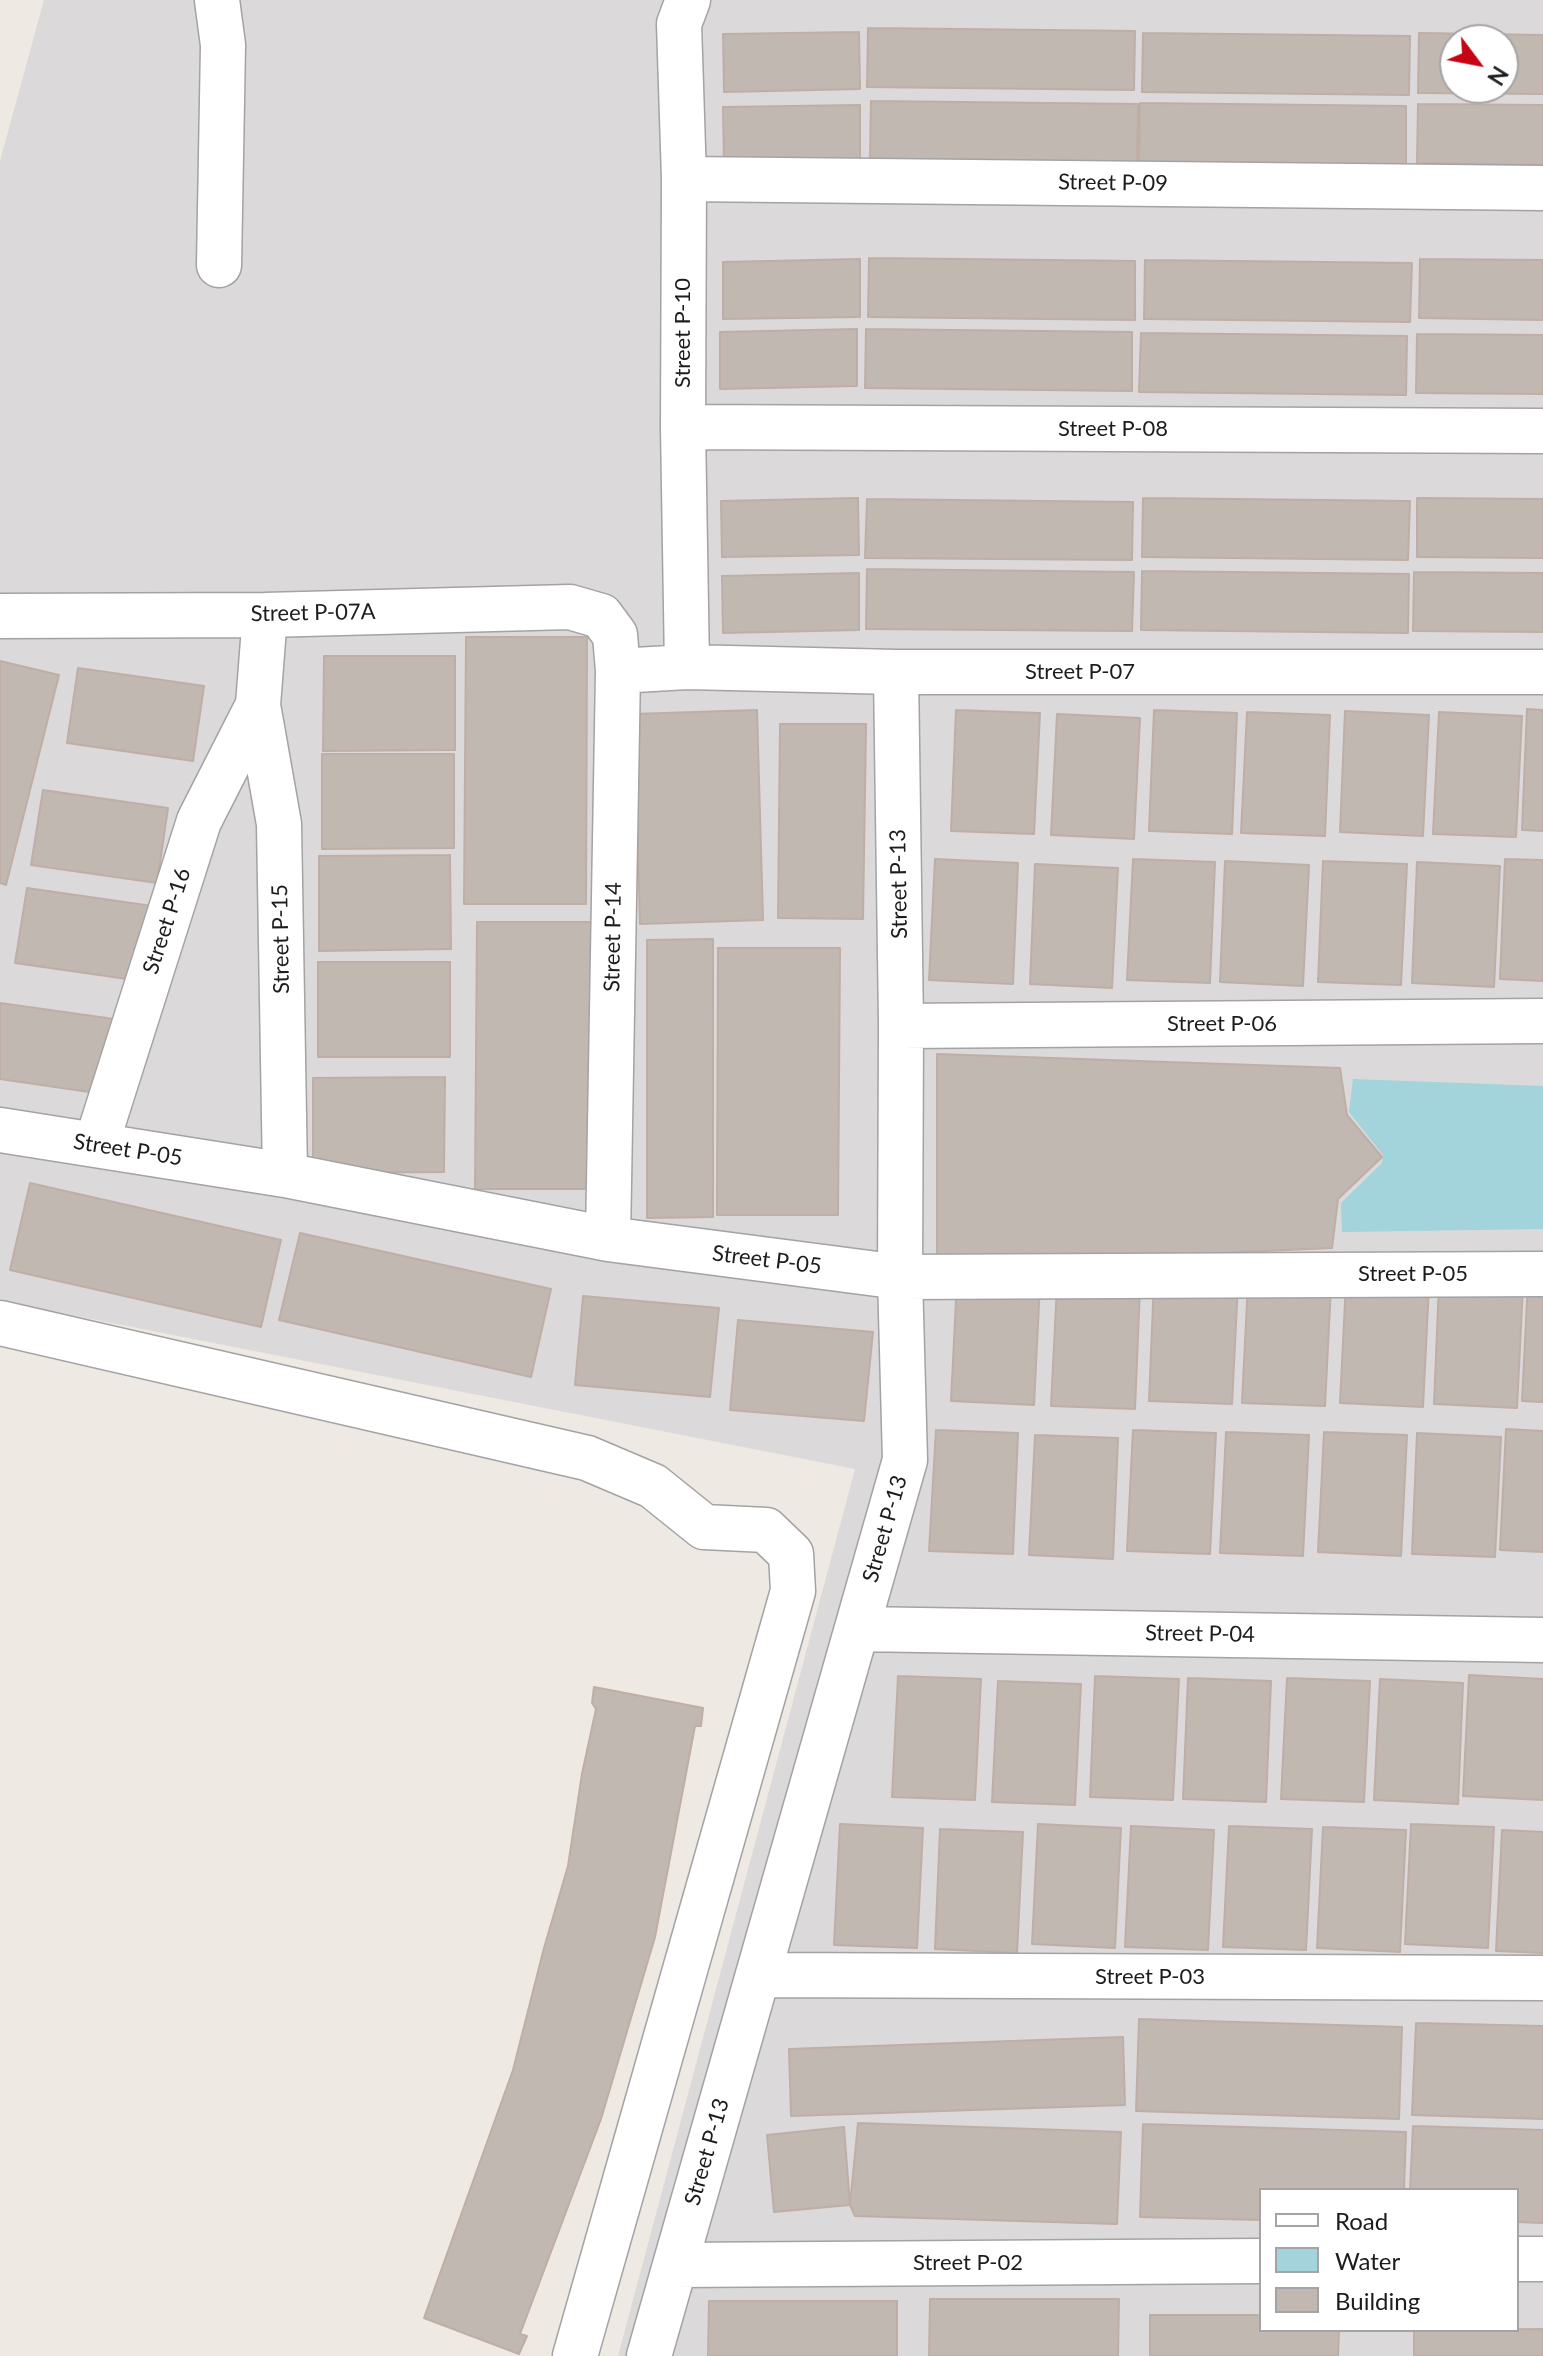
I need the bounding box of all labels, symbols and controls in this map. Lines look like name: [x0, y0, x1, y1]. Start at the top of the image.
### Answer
north arrow: [1439, 24, 1519, 104]
text: N: [1482, 62, 1514, 90]
street label: Street P-09: [1058, 169, 1168, 197]
street label: Street P-10: [670, 278, 696, 388]
street label: Street P-08: [1058, 416, 1168, 442]
street label: Street P-07A: [250, 599, 376, 627]
street label: Street P-07: [1025, 659, 1135, 685]
street label: Street P-13: [885, 829, 913, 939]
street label: Street P-16: [137, 865, 197, 977]
street label: Street P-14: [599, 882, 627, 992]
street label: Street P-15: [267, 884, 295, 994]
street label: Street P-06: [1167, 1011, 1277, 1037]
street label: Street P-05: [72, 1128, 184, 1172]
street label: Street P-05: [711, 1240, 823, 1280]
street label: Street P-05: [1358, 1261, 1468, 1287]
street label: Street P-13: [857, 1473, 913, 1585]
street label: Street P-04: [1145, 1620, 1255, 1648]
street label: Street P-03: [1095, 1964, 1205, 1990]
street label: Street P-13: [679, 2096, 735, 2208]
legend: [1259, 2188, 1519, 2332]
text: Road: [1335, 2206, 1388, 2235]
text: Water: [1335, 2246, 1400, 2275]
street label: Street P-02: [913, 2250, 1023, 2276]
text: Building: [1335, 2286, 1420, 2315]

